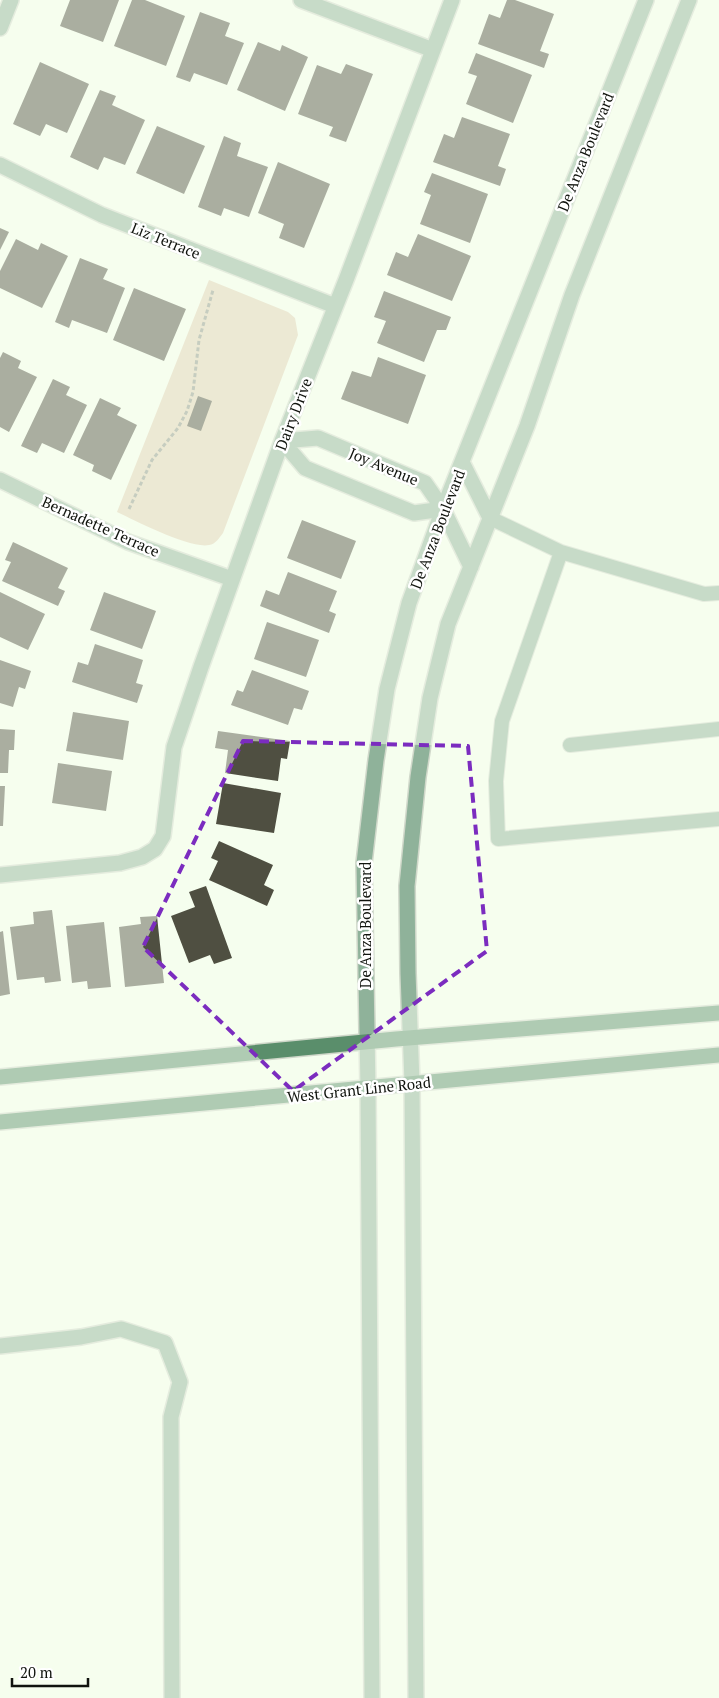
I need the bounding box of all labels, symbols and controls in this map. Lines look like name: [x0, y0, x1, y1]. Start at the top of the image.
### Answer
street label: De Anza Boulevard: [552, 90, 618, 214]
street label: Liz Terrace: [128, 217, 204, 263]
street label: Dairy Drive: [270, 375, 316, 453]
street label: Joy Avenue: [346, 442, 422, 490]
street label: De Anza Boulevard: [405, 466, 469, 592]
street label: Bernadette Terrace: [39, 491, 163, 561]
street label: De Anza Boulevard: [355, 862, 375, 988]
street label: West Grant Line Road: [286, 1072, 432, 1106]
scale bar: [12, 1656, 89, 1688]
text: 20 m: [20, 1662, 53, 1682]

